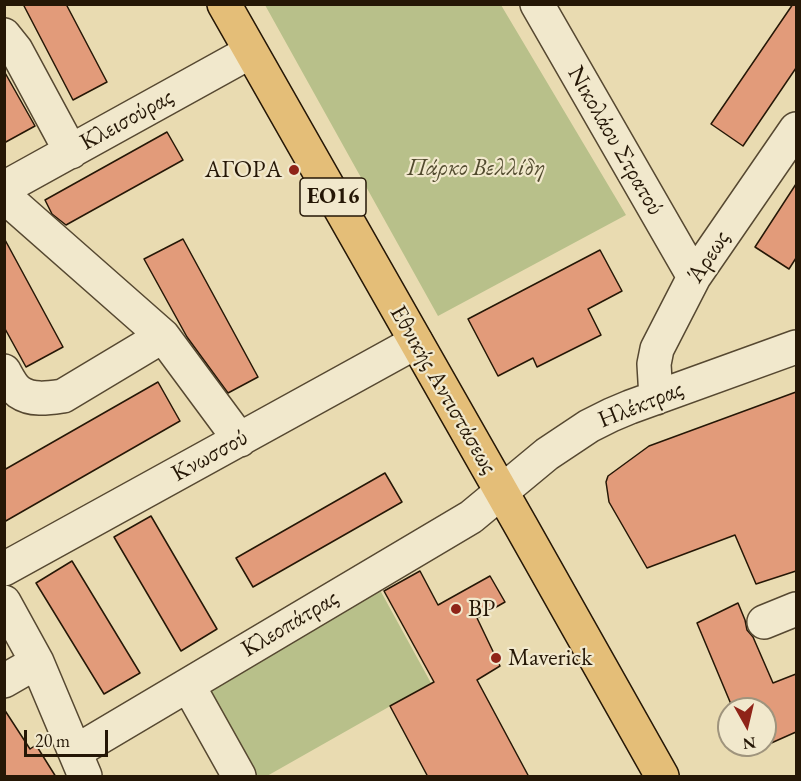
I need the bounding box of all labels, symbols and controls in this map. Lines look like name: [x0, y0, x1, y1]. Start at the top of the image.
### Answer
street label: Νικολάου Στρατού: [561, 61, 669, 221]
street label: Κλεισούρας: [75, 83, 179, 157]
park label: Πάρκο Βελλίδη: [407, 154, 545, 182]
place label: ΑΓΟΡΑ: [205, 156, 282, 184]
marker: ΑΓΟΡΑ: [287, 163, 301, 177]
road number: ΕΟ16: [300, 178, 366, 216]
street label: Άρεως: [682, 225, 736, 289]
street label: Εθνικής Αντιστάσεως: [383, 301, 503, 479]
street label: Ηλέκτρας: [594, 375, 688, 435]
street label: Κνωσσού: [167, 423, 253, 489]
street label: Κλεοπάτρας: [236, 584, 344, 664]
place label: BP: [468, 595, 495, 623]
marker: BP: [449, 602, 463, 616]
place label: Maverick: [508, 644, 592, 672]
marker: Maverick: [489, 651, 503, 665]
north arrow: [717, 697, 777, 757]
scale bar: [27, 718, 111, 756]
text: 20 m: [35, 729, 70, 752]
text: N: [741, 732, 757, 755]

